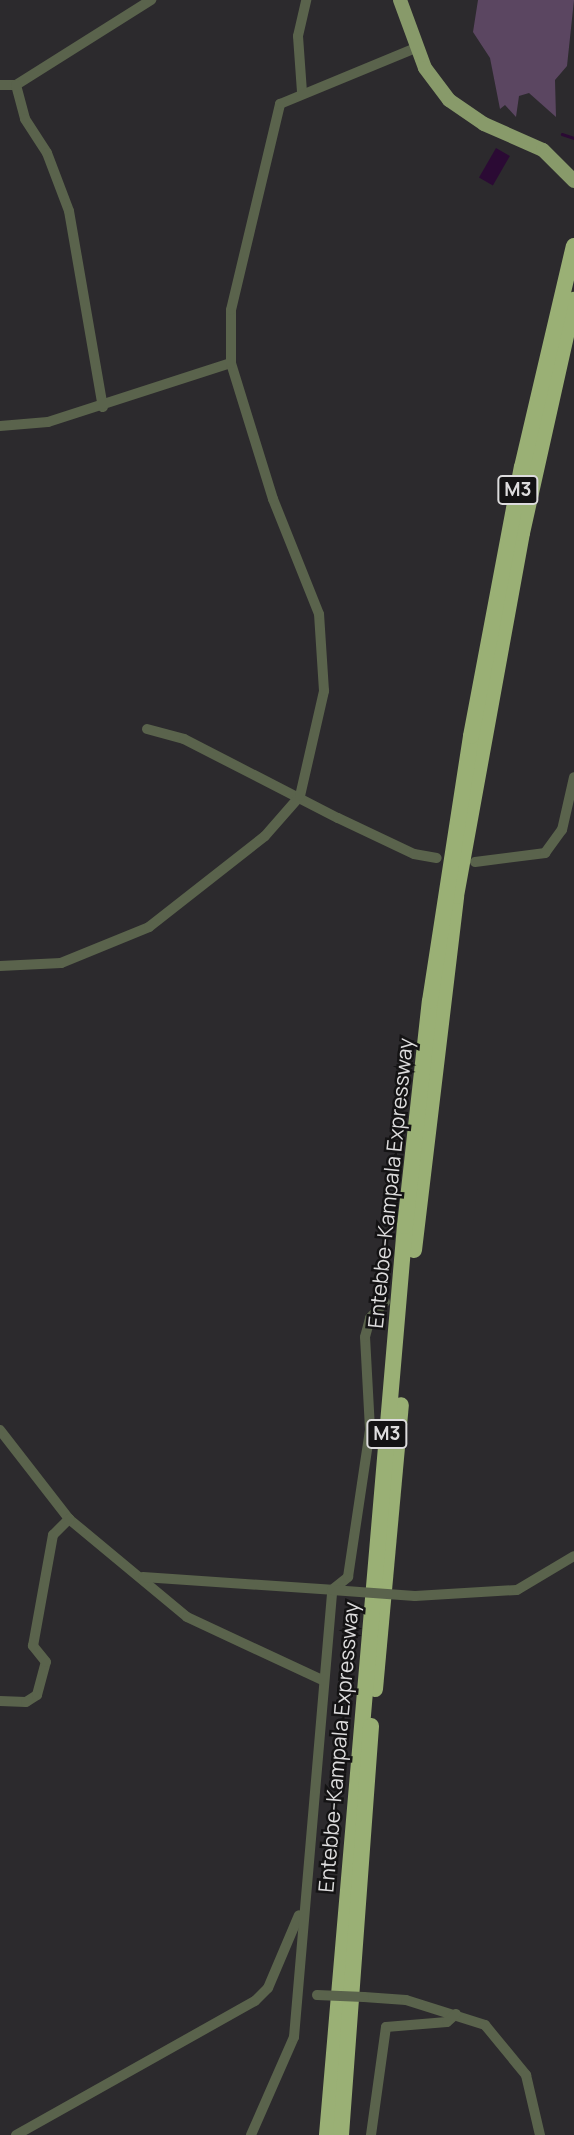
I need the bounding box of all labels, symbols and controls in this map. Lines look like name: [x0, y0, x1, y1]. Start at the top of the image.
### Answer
road number: M3: [497, 475, 539, 505]
street label: Entebbe-Kampala Expressway: [362, 1037, 418, 1329]
road number: M3: [366, 1418, 408, 1450]
street label: Entebbe-Kampala Expressway: [313, 1601, 363, 1893]

